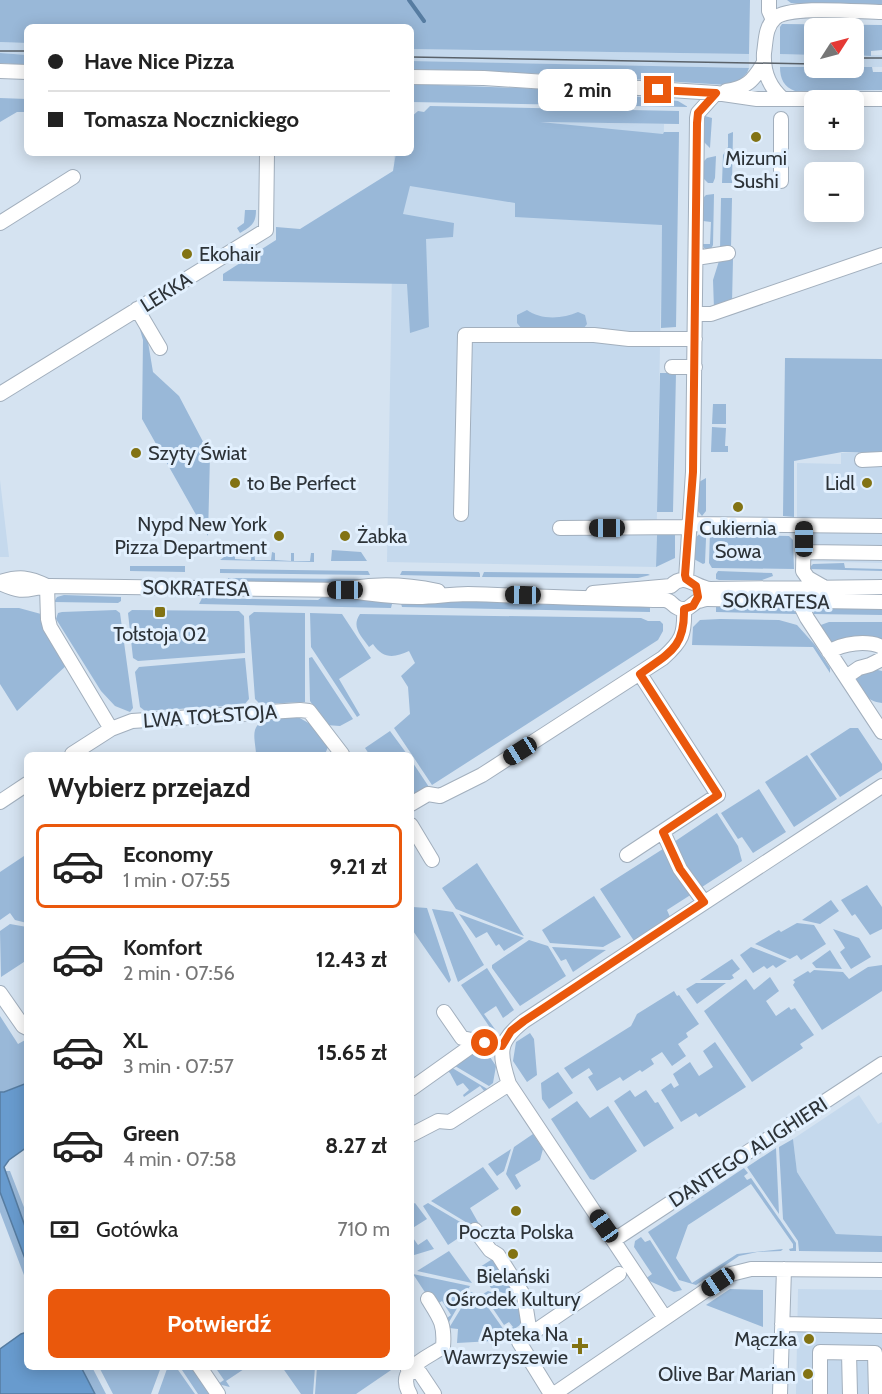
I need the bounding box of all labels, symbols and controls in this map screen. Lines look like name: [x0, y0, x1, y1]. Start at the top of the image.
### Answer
north arrow: [804, 18, 864, 78]
map controls: [804, 18, 864, 222]
text: Have Nice Pizza: [84, 48, 234, 75]
callout: 2 min: [538, 69, 637, 111]
route end: [644, 76, 671, 103]
text: 2 min: [563, 78, 612, 102]
button: +: [804, 90, 864, 150]
text: Tomasza Nocznickiego: [84, 106, 299, 133]
marker: Mizumi Sushi: [749, 130, 763, 144]
place label: Mizumi Sushi: [725, 146, 787, 193]
button: −: [804, 162, 864, 222]
place label: Ekohair: [199, 242, 261, 266]
marker: Ekohair: [180, 247, 194, 261]
street label: LEKKA: [136, 267, 197, 317]
place label: Szyty Świat: [148, 441, 247, 465]
marker: Szyty Świat: [129, 446, 143, 460]
place label: to Be Perfect: [247, 471, 356, 495]
place label: Lidl: [825, 471, 855, 495]
marker: to Be Perfect: [228, 476, 242, 490]
marker: Lidl: [860, 476, 874, 490]
marker: Cukiernia Sowa: [731, 500, 745, 514]
place label: Nypd New York Pizza Department: [115, 512, 267, 559]
place label: Cukiernia Sowa: [699, 516, 777, 563]
car: [589, 519, 625, 537]
car: [795, 521, 813, 557]
place label: Żabka: [357, 524, 408, 548]
marker: Nypd New York Pizza Department: [272, 529, 286, 543]
marker: Żabka: [338, 529, 352, 543]
street label: SOKRATESA: [142, 575, 251, 601]
car: [327, 581, 363, 599]
car: [505, 586, 541, 604]
street label: SOKRATESA: [722, 588, 831, 614]
marker: Tołstoja 02: [153, 605, 167, 619]
place label: Tołstoja 02: [113, 622, 207, 646]
street label: LWA TOŁSTOJA: [142, 699, 278, 733]
car: [500, 734, 540, 768]
text: Wybierz przejazd: [48, 771, 251, 804]
icon: car: [51, 839, 105, 893]
text: Economy: [123, 841, 213, 868]
text: 9.21 zł: [329, 853, 387, 880]
text: 1 min · 07:55: [123, 868, 230, 892]
icon: car: [51, 932, 105, 986]
text: Komfort: [123, 934, 202, 961]
text: 12.43 zł: [316, 946, 387, 973]
text: 2 min · 07:56: [123, 961, 235, 985]
icon: car: [51, 1025, 105, 1079]
text: XL: [123, 1027, 148, 1054]
route start: [471, 1029, 498, 1056]
text: 15.65 zł: [317, 1039, 387, 1066]
text: 3 min · 07:57: [123, 1054, 234, 1078]
street label: DANTEGO ALIGHIERI: [664, 1092, 832, 1212]
icon: car: [51, 1118, 105, 1172]
text: Green: [123, 1120, 179, 1147]
text: 8.27 zł: [325, 1132, 387, 1159]
text: 4 min · 07:58: [123, 1147, 237, 1171]
marker: Poczta Polska: [509, 1204, 523, 1218]
car: [586, 1206, 622, 1246]
icon: cash: [48, 1213, 81, 1246]
text: Gotówka: [96, 1216, 178, 1243]
text: 710 m: [337, 1217, 390, 1241]
place label: Poczta Polska: [458, 1220, 574, 1244]
marker: Bielański Ośrodek Kultury: [506, 1247, 520, 1261]
place label: Bielański Ośrodek Kultury: [445, 1264, 581, 1311]
car: [698, 1264, 738, 1300]
button: Potwierdź: [48, 1289, 390, 1358]
place label: Apteka Na Wawrzyszewie: [444, 1322, 568, 1369]
place label: Mączka: [734, 1327, 797, 1351]
marker: Mączka: [802, 1332, 816, 1346]
marker: Apteka Na Wawrzyszewie: [573, 1339, 587, 1353]
place label: Olive Bar Marian: [658, 1362, 796, 1386]
marker: Olive Bar Marian: [801, 1367, 815, 1381]

